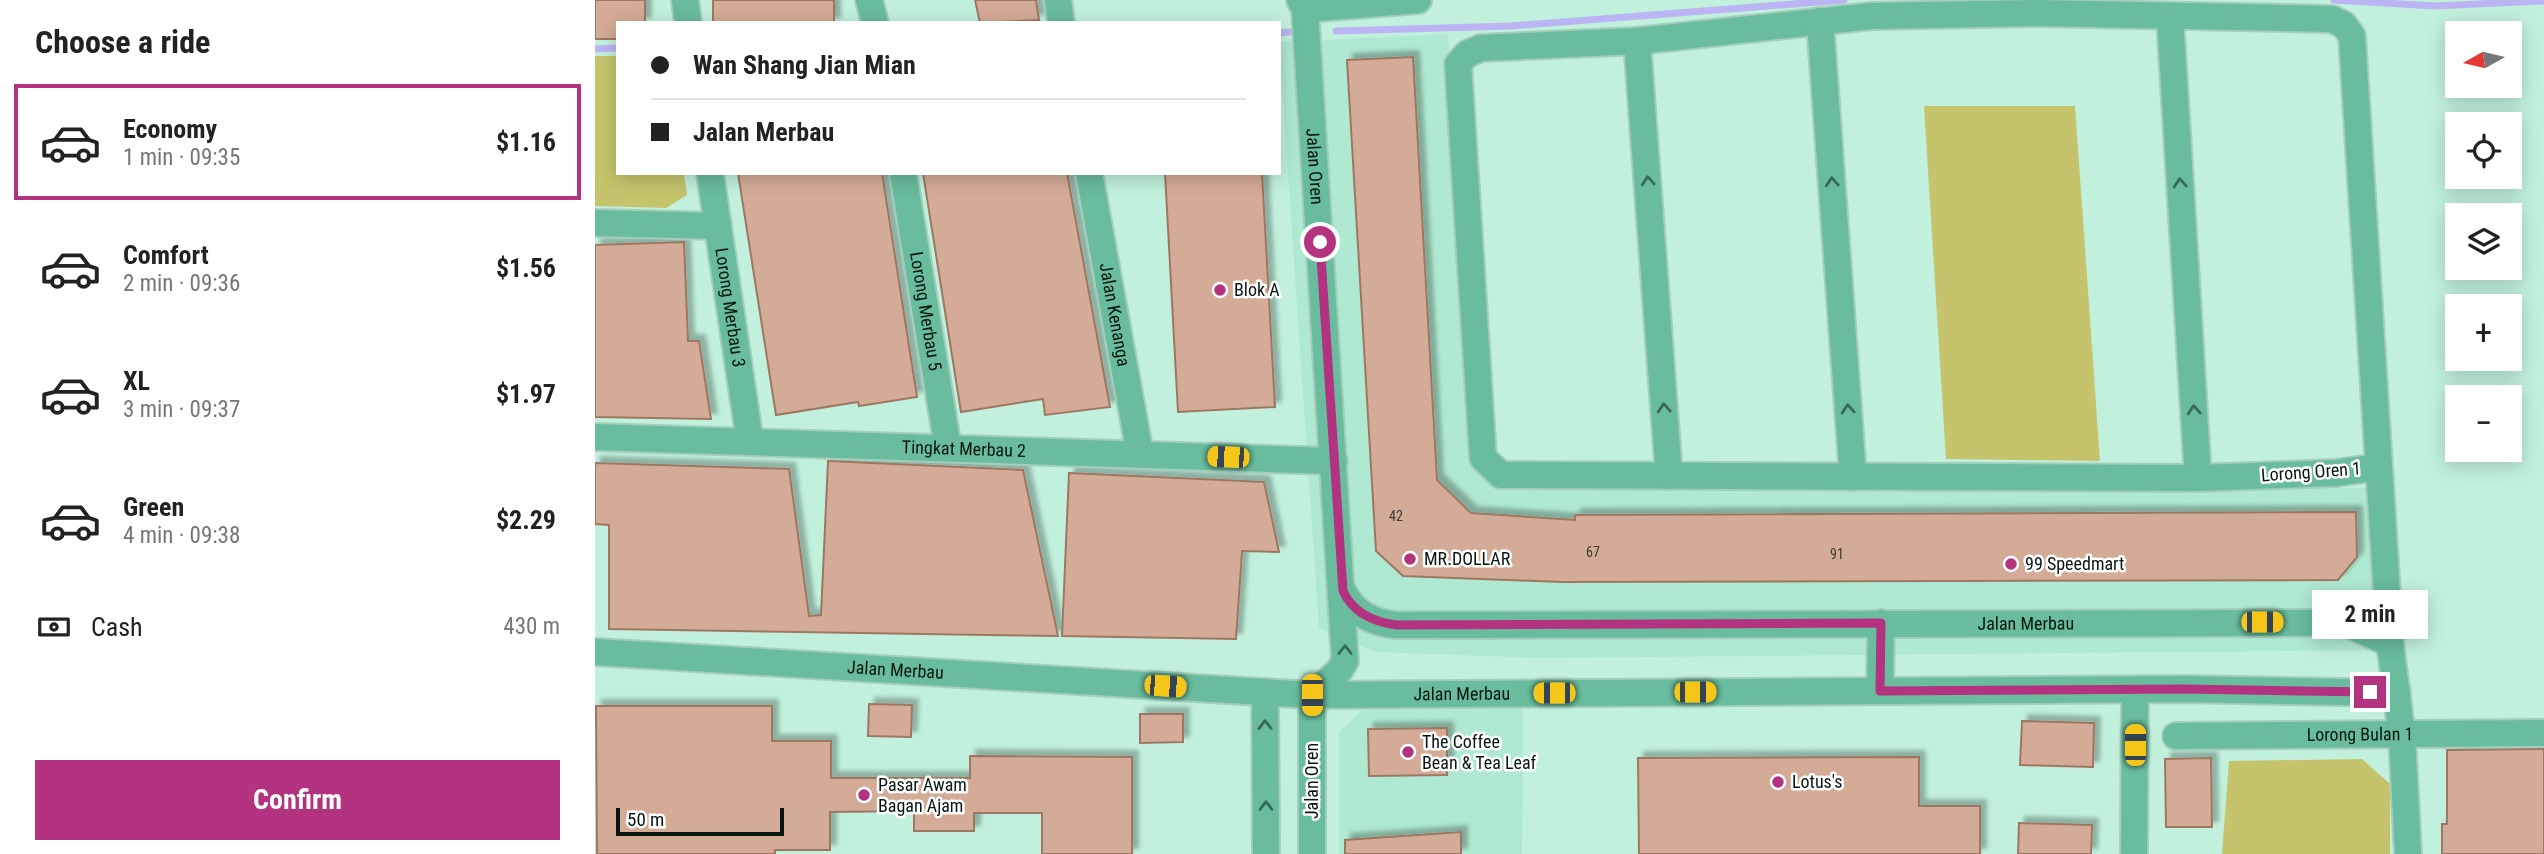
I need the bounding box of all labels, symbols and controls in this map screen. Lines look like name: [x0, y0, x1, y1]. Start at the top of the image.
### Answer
north arrow: [2445, 21, 2522, 98]
map controls: [2445, 21, 2522, 462]
text: Choose a ride: [35, 23, 210, 61]
text: Wan Shang Jian Mian: [693, 50, 916, 80]
icon: car: [39, 111, 102, 174]
button: locate: [2445, 112, 2522, 189]
text: Economy: [123, 114, 217, 144]
text: Jalan Merbau: [693, 117, 834, 147]
text: $1.16: [496, 127, 556, 157]
street label: Jalan Oren: [1302, 128, 1328, 205]
text: 1 min · 09:35: [123, 144, 240, 171]
one-way arrow: [1640, 175, 1655, 186]
one-way arrow: [1825, 177, 1840, 188]
one-way arrow: [2173, 177, 2188, 188]
button: layers: [2445, 203, 2522, 280]
route start: [1304, 226, 1336, 258]
icon: car: [39, 237, 102, 300]
text: Comfort: [123, 240, 209, 270]
street label: Lorong Merbau 3: [711, 246, 750, 369]
street label: Lorong Merbau 5: [906, 250, 946, 372]
text: $1.56: [496, 253, 556, 283]
street label: Jalan Kenanga: [1096, 261, 1135, 368]
text: 2 min · 09:36: [123, 270, 240, 297]
place label: Blok A: [1234, 279, 1280, 300]
marker: Blok A: [1212, 282, 1228, 298]
button: +: [2445, 294, 2522, 371]
icon: car: [39, 363, 102, 426]
text: XL: [123, 366, 150, 396]
text: $1.97: [496, 379, 556, 409]
button: −: [2445, 385, 2522, 462]
text: 3 min · 09:37: [123, 396, 240, 423]
one-way arrow: [1657, 402, 1672, 413]
one-way arrow: [1841, 404, 1856, 415]
one-way arrow: [2187, 404, 2202, 415]
street label: Tingkat Merbau 2: [901, 436, 1026, 461]
car: [1207, 446, 1250, 468]
street label: Lorong Oren 1: [2260, 458, 2362, 485]
icon: car: [39, 489, 102, 552]
text: Green: [123, 492, 184, 522]
text: $2.29: [496, 505, 556, 535]
house number: 42: [1389, 508, 1403, 524]
text: 4 min · 09:38: [123, 522, 240, 549]
house number: 67: [1586, 544, 1600, 560]
house number: 91: [1830, 546, 1844, 562]
place label: MR.DOLLAR: [1424, 548, 1511, 569]
marker: MR.DOLLAR: [1402, 551, 1418, 567]
place label: 99 Speedmart: [2025, 553, 2124, 574]
marker: 99 Speedmart: [2003, 556, 2019, 572]
callout: 2 min: [2312, 590, 2428, 640]
text: 2 min: [2344, 601, 2396, 628]
icon: cash: [35, 608, 73, 646]
text: Cash: [91, 612, 143, 642]
car: [2242, 612, 2284, 633]
text: 430 m: [503, 613, 560, 640]
street label: Jalan Merbau: [1977, 613, 2074, 634]
one-way arrow: [1337, 644, 1352, 655]
street label: Jalan Merbau: [847, 656, 944, 683]
car: [1144, 674, 1187, 698]
car: [1302, 674, 1323, 716]
route end: [2354, 676, 2386, 708]
car: [1675, 682, 1717, 703]
street label: Jalan Merbau: [1413, 683, 1510, 704]
car: [1534, 683, 1576, 704]
one-way arrow: [1258, 719, 1273, 730]
street label: Lorong Bulan 1: [2307, 723, 2413, 745]
car: [2125, 724, 2146, 766]
place label: The Coffee Bean & Tea Leaf: [1422, 731, 1537, 773]
street label: Jalan Oren: [1301, 743, 1322, 819]
marker: The Coffee Bean & Tea Leaf: [1400, 744, 1416, 760]
button: Confirm: [35, 760, 560, 840]
place label: Lotus's: [1792, 771, 1842, 792]
place label: Pasar Awam Bagan Ajam: [878, 774, 967, 816]
marker: Lotus's: [1770, 774, 1786, 790]
marker: Pasar Awam Bagan Ajam: [856, 787, 872, 803]
one-way arrow: [1258, 800, 1274, 810]
scale bar: [616, 805, 784, 837]
text: 50 m: [627, 808, 664, 831]

